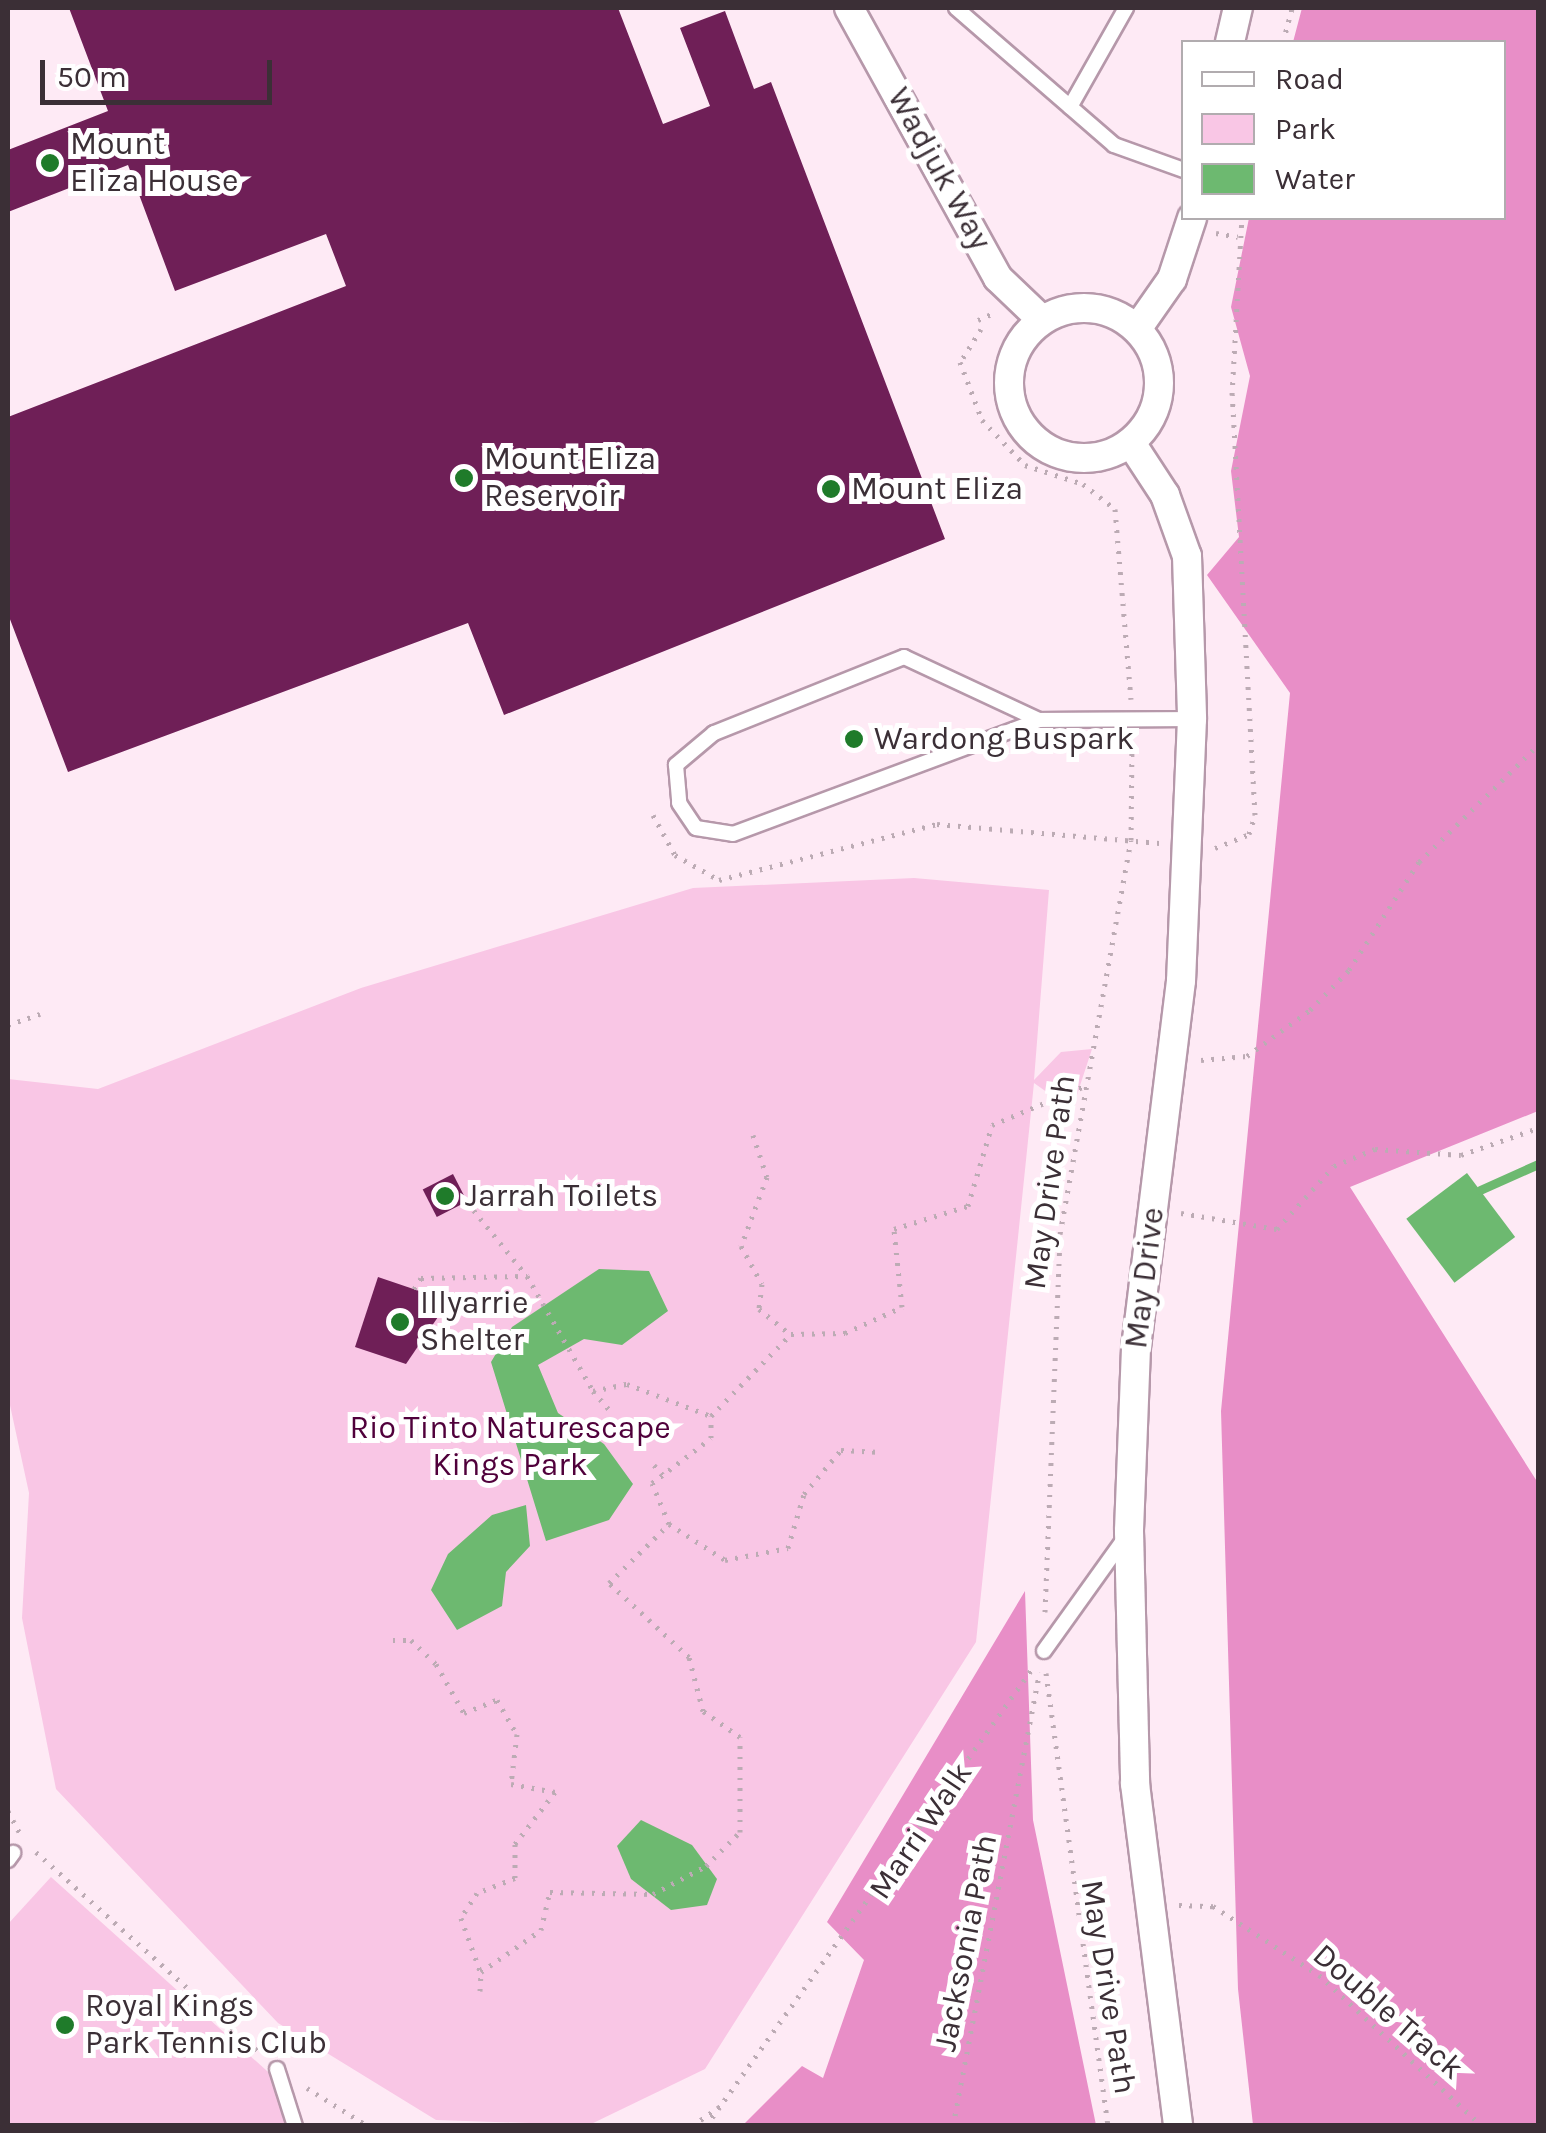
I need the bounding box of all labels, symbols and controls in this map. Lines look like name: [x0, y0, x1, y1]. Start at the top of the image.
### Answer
scale bar: [45, 40, 278, 102]
legend: [1181, 40, 1506, 220]
text: 50 m: [57, 59, 127, 95]
text: Road: [1275, 61, 1344, 97]
street label: Wadjuk Way: [879, 81, 999, 257]
text: Park: [1275, 111, 1336, 147]
place label: Mount Eliza House: [70, 126, 238, 201]
marker: Mount Eliza House: [39, 152, 61, 174]
text: Water: [1275, 161, 1355, 197]
place label: Mount Eliza Reservoir: [484, 441, 656, 516]
marker: Mount Eliza Reservoir: [453, 467, 475, 489]
place label: Mount Eliza: [851, 470, 1023, 508]
marker: Mount Eliza: [820, 478, 842, 500]
place label: Wardong Buspark: [874, 720, 1134, 758]
marker: Wardong Buspark: [843, 728, 865, 750]
street label: May Drive Path: [1016, 1072, 1084, 1292]
place label: Jarrah Toilets: [465, 1177, 658, 1215]
marker: Jarrah Toilets: [434, 1185, 456, 1207]
street label: May Drive: [1117, 1205, 1173, 1351]
place label: Illyarrie Shelter: [420, 1285, 528, 1360]
marker: Illyarrie Shelter: [389, 1311, 411, 1333]
park label: Rio Tinto Naturescape Kings Park: [349, 1410, 671, 1485]
street label: Marri Walk: [861, 1755, 981, 1907]
street label: Jacksonia Path: [926, 1831, 1006, 2055]
street label: May Drive Path: [1072, 1877, 1144, 2097]
street label: Double Track: [1305, 1936, 1471, 2088]
place label: Royal Kings Park Tennis Club: [85, 1988, 327, 2063]
marker: Royal Kings Park Tennis Club: [54, 2014, 76, 2036]

